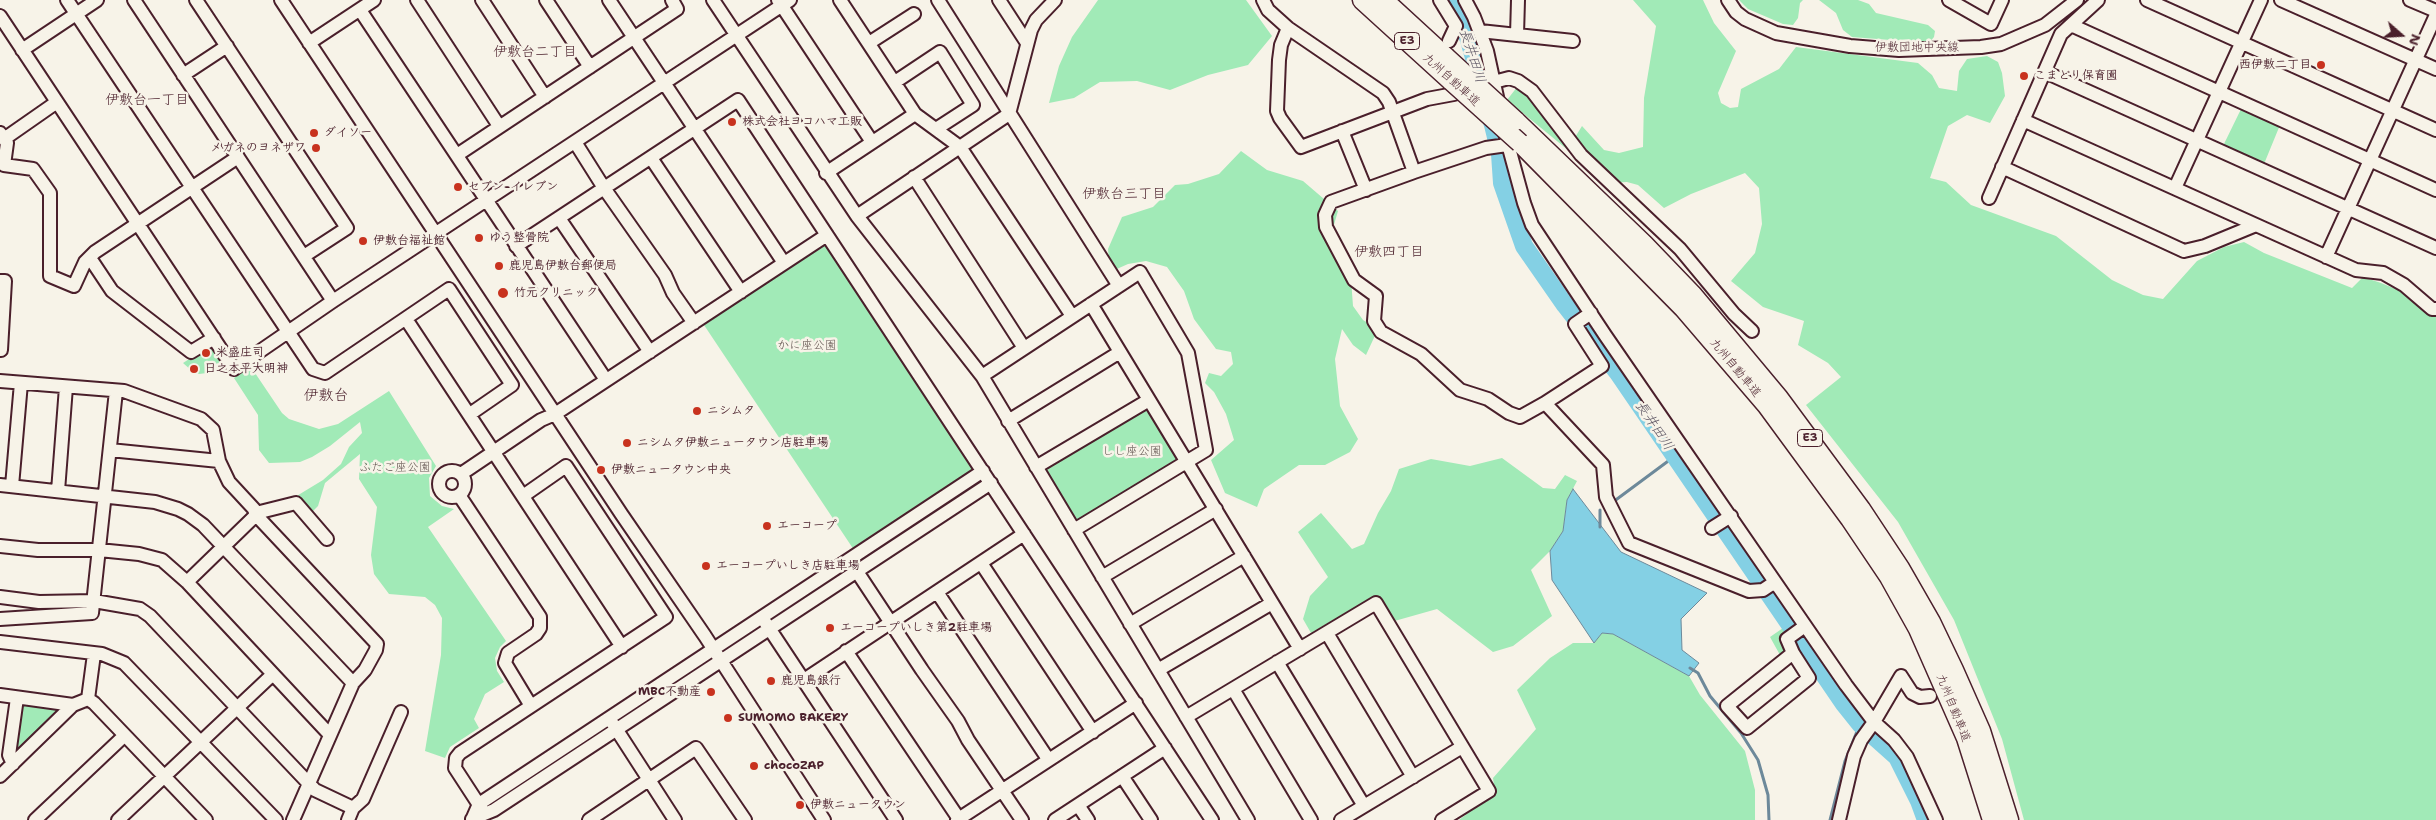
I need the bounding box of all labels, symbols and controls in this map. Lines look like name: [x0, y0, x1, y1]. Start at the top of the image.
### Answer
north arrow: [2376, 10, 2426, 60]
water label: 長井田川: [1455, 27, 1489, 85]
road number: E3: [1394, 32, 1420, 49]
text: N: [2405, 32, 2425, 48]
street label: 伊敷団地中央線: [1875, 41, 1959, 55]
district label: 伊敷台二丁目: [493, 44, 577, 60]
street label: 九州自動車道: [1419, 51, 1483, 109]
place label: 西伊敷二丁目: [2239, 58, 2311, 72]
marker: 西伊敷二丁目: [2315, 59, 2327, 71]
place label: こまどり保育園: [2034, 69, 2118, 83]
marker: こまどり保育園: [2018, 70, 2030, 82]
district label: 伊敷台一丁目: [105, 92, 189, 108]
place label: 株式会社ヨコハマ工販: [742, 115, 862, 129]
marker: 株式会社ヨコハマ工販: [726, 116, 738, 128]
place label: ダイソー: [324, 126, 372, 140]
marker: ダイソー: [308, 127, 320, 139]
place label: メガネのヨネザワ: [210, 141, 306, 155]
marker: メガネのヨネザワ: [310, 142, 322, 154]
place label: セブン-イレブン: [468, 180, 558, 194]
marker: セブン-イレブン: [452, 181, 464, 193]
district label: 伊敷台三丁目: [1082, 186, 1166, 202]
place label: ゆう整骨院: [489, 231, 549, 245]
marker: ゆう整骨院: [473, 232, 485, 244]
place label: 伊敷台福祉館: [373, 234, 445, 248]
marker: 伊敷台福祉館: [357, 235, 369, 247]
district label: 伊敷四丁目: [1354, 244, 1424, 260]
place label: 鹿児島伊敷台郵便局: [509, 259, 617, 273]
marker: 鹿児島伊敷台郵便局: [493, 260, 505, 272]
marker: 竹元クリニック: [496, 286, 510, 300]
place label: 竹元クリニック: [514, 286, 598, 300]
street label: 九州自動車道: [1706, 336, 1764, 400]
park label: かに座公園: [777, 339, 837, 353]
place label: 米盛庄司: [216, 346, 264, 360]
marker: 米盛庄司: [200, 347, 212, 359]
place label: 日之本平大明神: [204, 362, 288, 376]
marker: 日之本平大明神: [188, 363, 200, 375]
district label: 伊敷台: [304, 387, 348, 405]
water label: 長井田川: [1631, 398, 1677, 454]
place label: ニシムタ: [707, 404, 755, 418]
marker: ニシムタ: [691, 405, 703, 417]
road number: E3: [1798, 429, 1822, 446]
place label: ニシムタ伊敷ニュータウン店駐車場: [637, 436, 829, 450]
marker: ニシムタ伊敷ニュータウン店駐車場: [621, 437, 633, 449]
park label: しし座公園: [1102, 445, 1162, 459]
park label: ふたご座公園: [359, 461, 431, 475]
place label: 伊敷ニュータウン中央: [611, 463, 731, 477]
marker: 伊敷ニュータウン中央: [595, 464, 607, 476]
place label: エーコープ: [777, 519, 837, 533]
marker: エーコープ: [761, 520, 773, 532]
place label: エーコープいしき店駐車場: [716, 559, 860, 573]
marker: エーコープいしき店駐車場: [700, 560, 712, 572]
place label: エーコープいしき第2駐車場: [840, 621, 992, 635]
marker: エーコープいしき第2駐車場: [824, 622, 836, 634]
street label: 九州自動車道: [1933, 672, 1973, 744]
place label: 鹿児島銀行: [781, 674, 841, 688]
marker: 鹿児島銀行: [765, 675, 777, 687]
place label: MBC不動産: [638, 685, 701, 699]
marker: MBC不動産: [705, 686, 717, 698]
place label: SUMOMO BAKERY: [738, 711, 848, 725]
marker: SUMOMO BAKERY: [722, 712, 734, 724]
place label: chocoZAP: [764, 759, 824, 773]
marker: chocoZAP: [748, 760, 760, 772]
place label: 伊敷ニュータウン: [810, 798, 906, 812]
marker: 伊敷ニュータウン: [794, 799, 806, 811]

